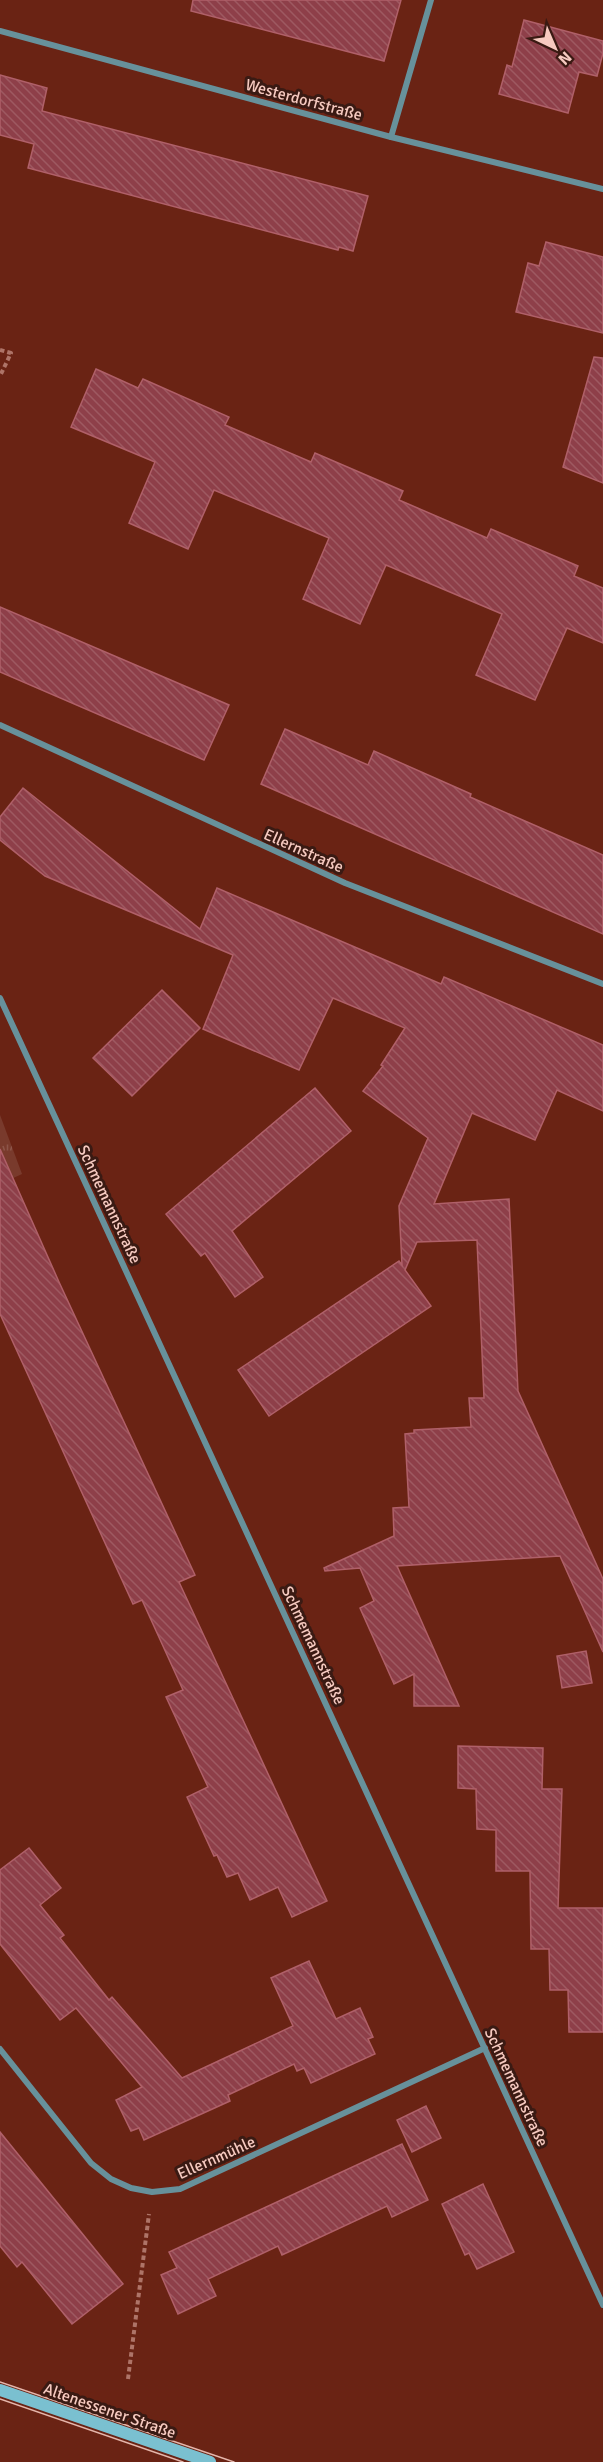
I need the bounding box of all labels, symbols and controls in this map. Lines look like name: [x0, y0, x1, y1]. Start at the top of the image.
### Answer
north arrow: [525, 18, 585, 78]
text: N: [554, 47, 576, 69]
street label: Westerdorfstraße: [243, 75, 364, 125]
street label: Ellernstraße: [261, 824, 347, 877]
street label: Schmemannstraße: [73, 1142, 145, 1267]
street label: Schmemannstraße: [277, 1583, 349, 1708]
street label: Schmemannstraße: [480, 2025, 552, 2150]
street label: Ellernmühle: [174, 2132, 259, 2184]
street label: Altenessener Straße: [41, 2379, 179, 2443]

